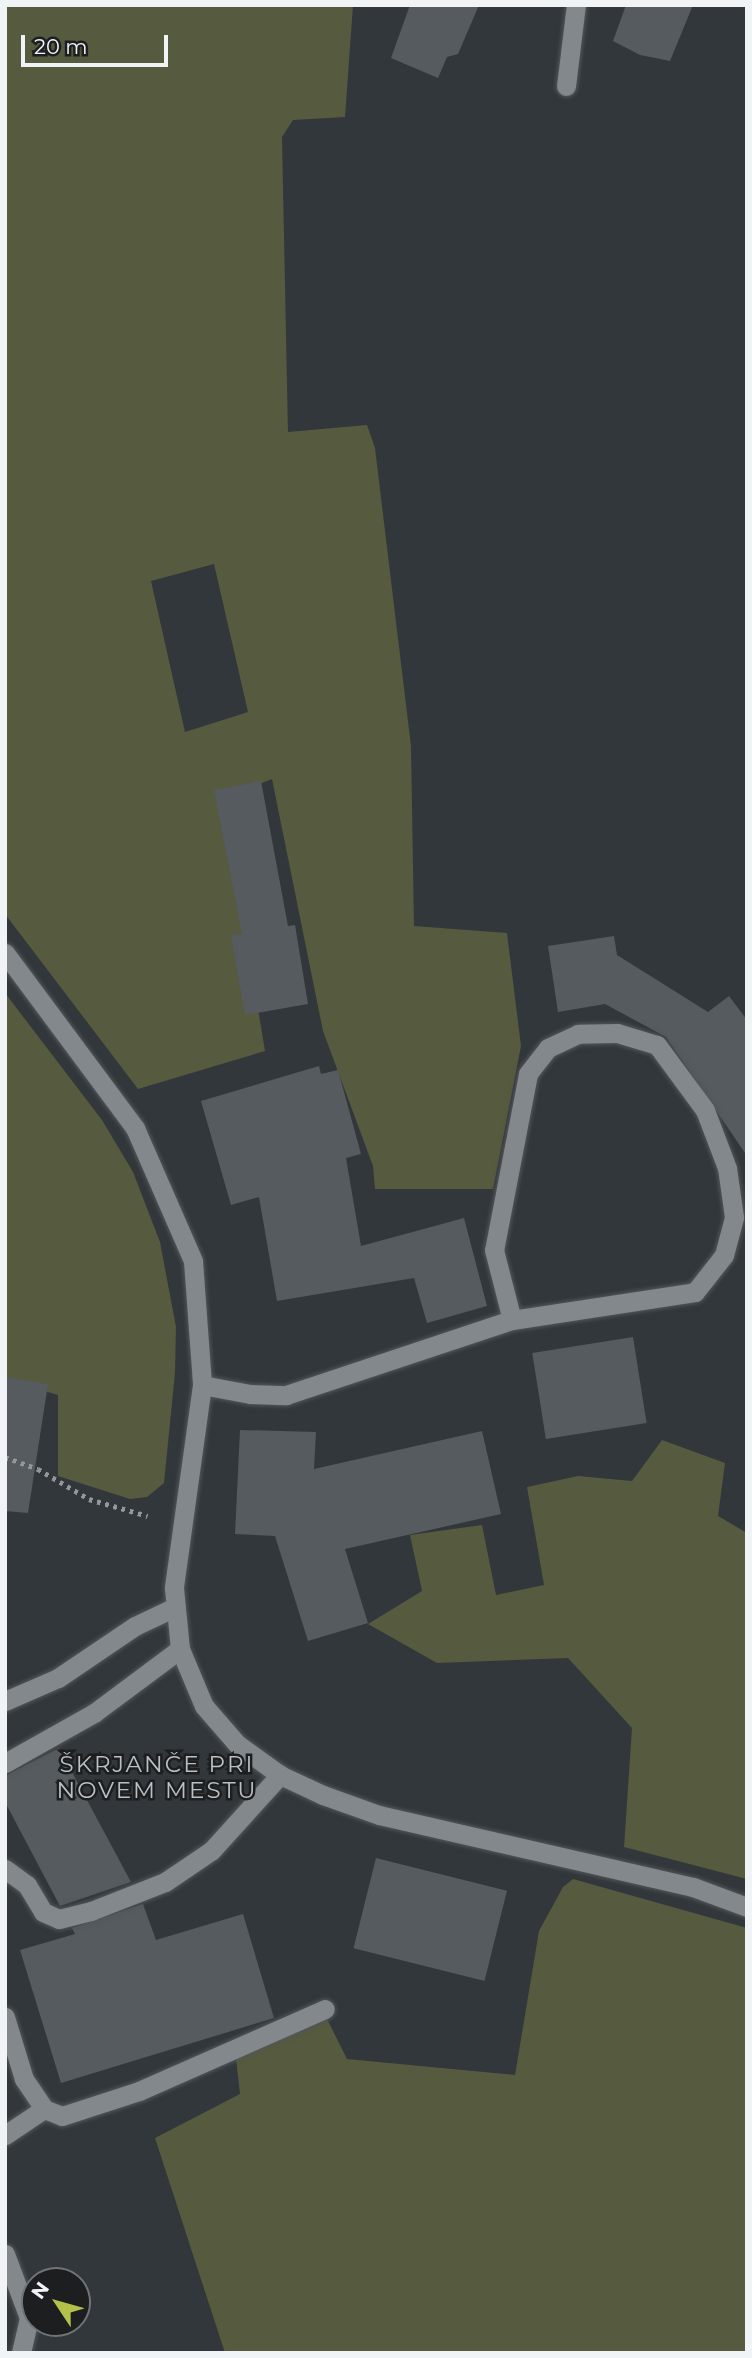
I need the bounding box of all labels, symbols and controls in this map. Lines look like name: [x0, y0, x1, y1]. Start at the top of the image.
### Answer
scale bar: [24, 21, 172, 65]
text: 20 m: [34, 34, 88, 59]
district label: ŠKRJANČE PRI NOVEM MESTU: [58, 1750, 256, 1804]
north arrow: [21, 2267, 91, 2337]
text: N: [26, 2278, 54, 2304]

